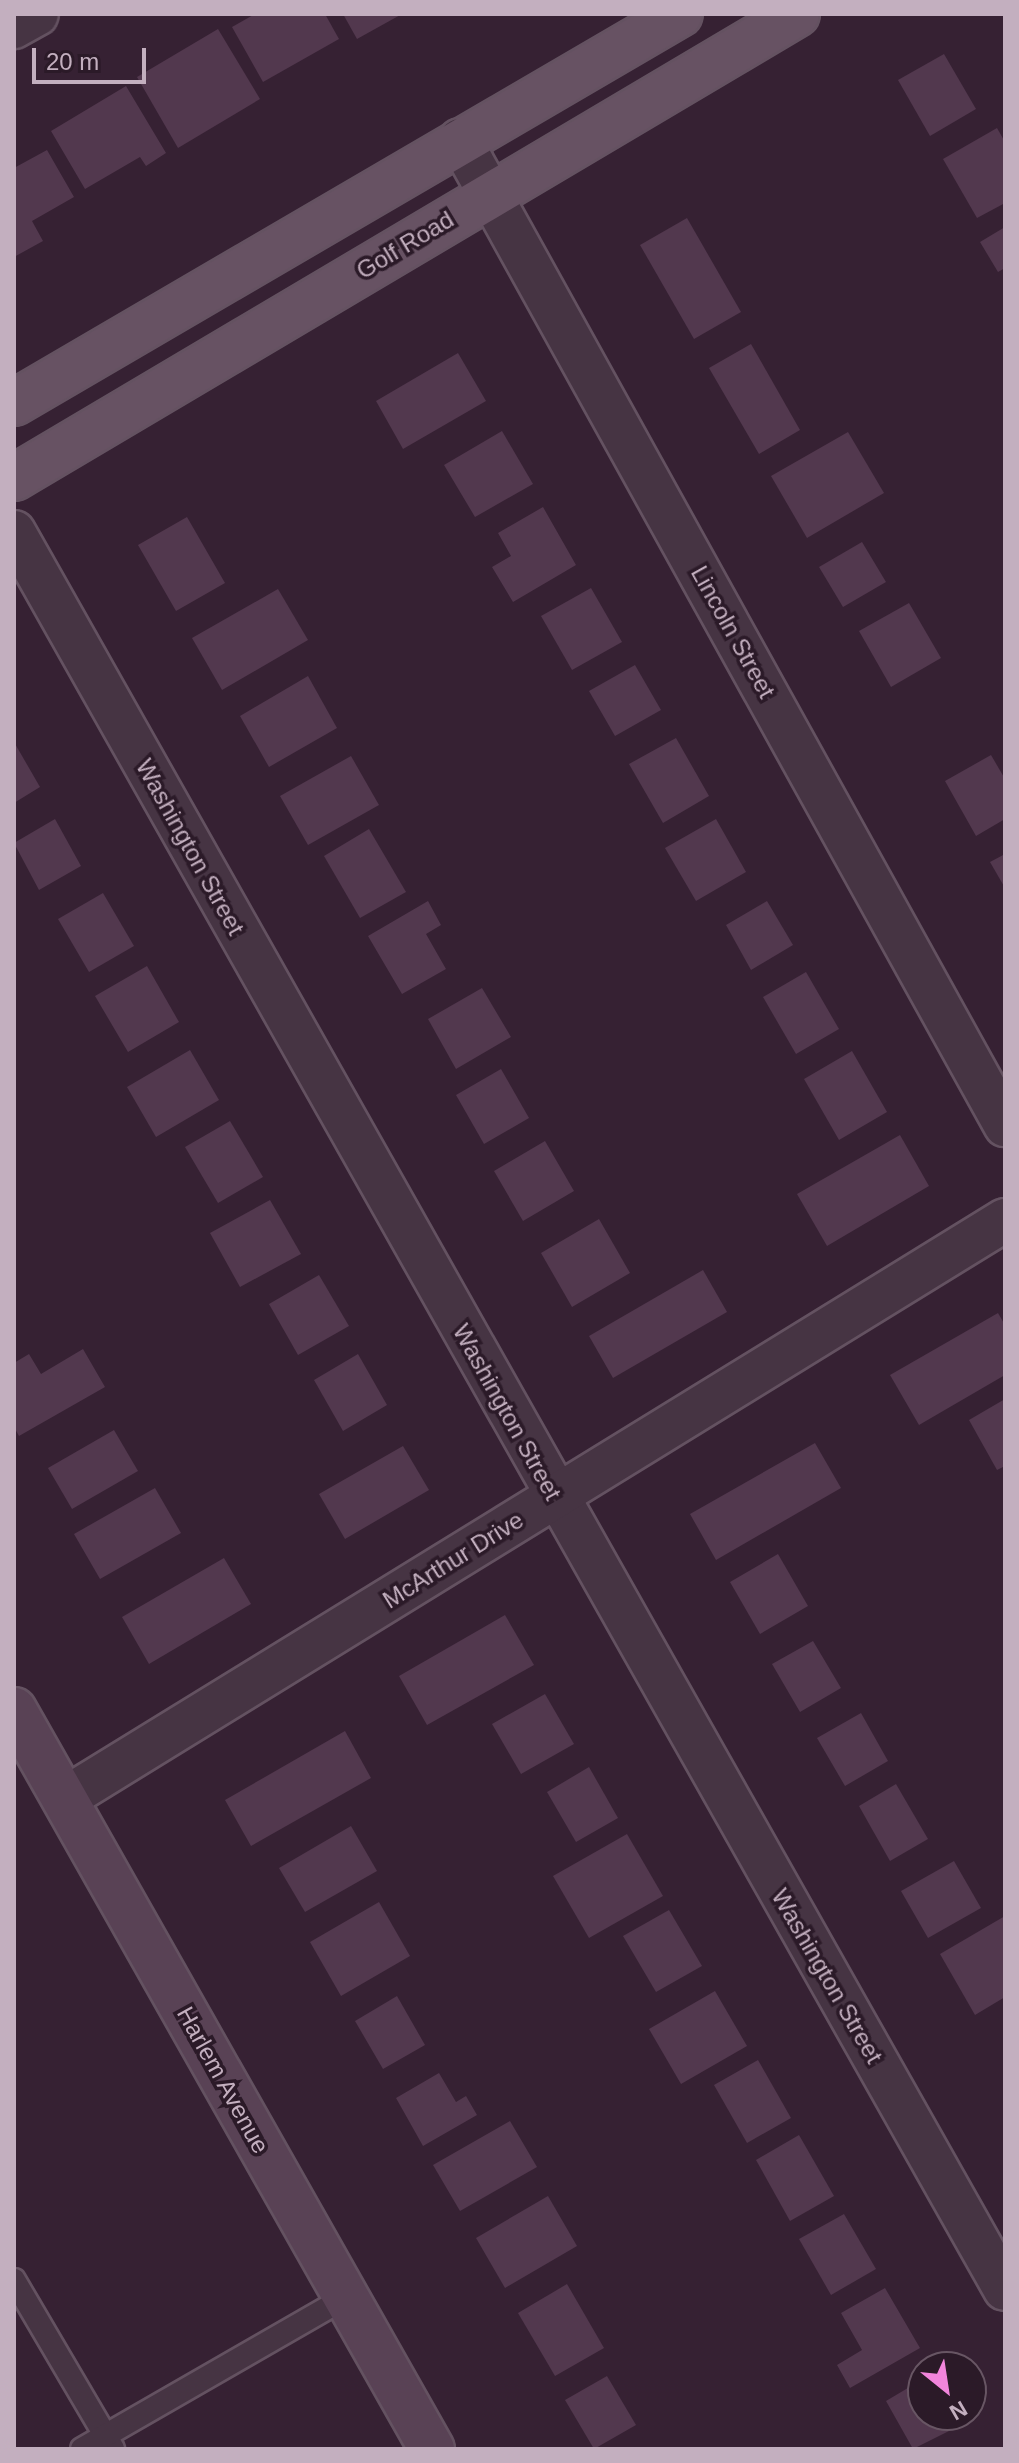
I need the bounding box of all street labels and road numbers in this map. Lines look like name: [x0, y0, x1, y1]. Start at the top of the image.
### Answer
street label: Golf Road: [351, 205, 459, 285]
street label: Lincoln Street: [685, 561, 781, 703]
street label: Washington Street: [130, 754, 250, 940]
street label: Washington Street: [447, 1319, 567, 1505]
street label: McArthur Drive: [378, 1505, 528, 1615]
street label: Washington Street: [765, 1884, 889, 2068]
street label: Harlem Avenue: [170, 2001, 276, 2159]

